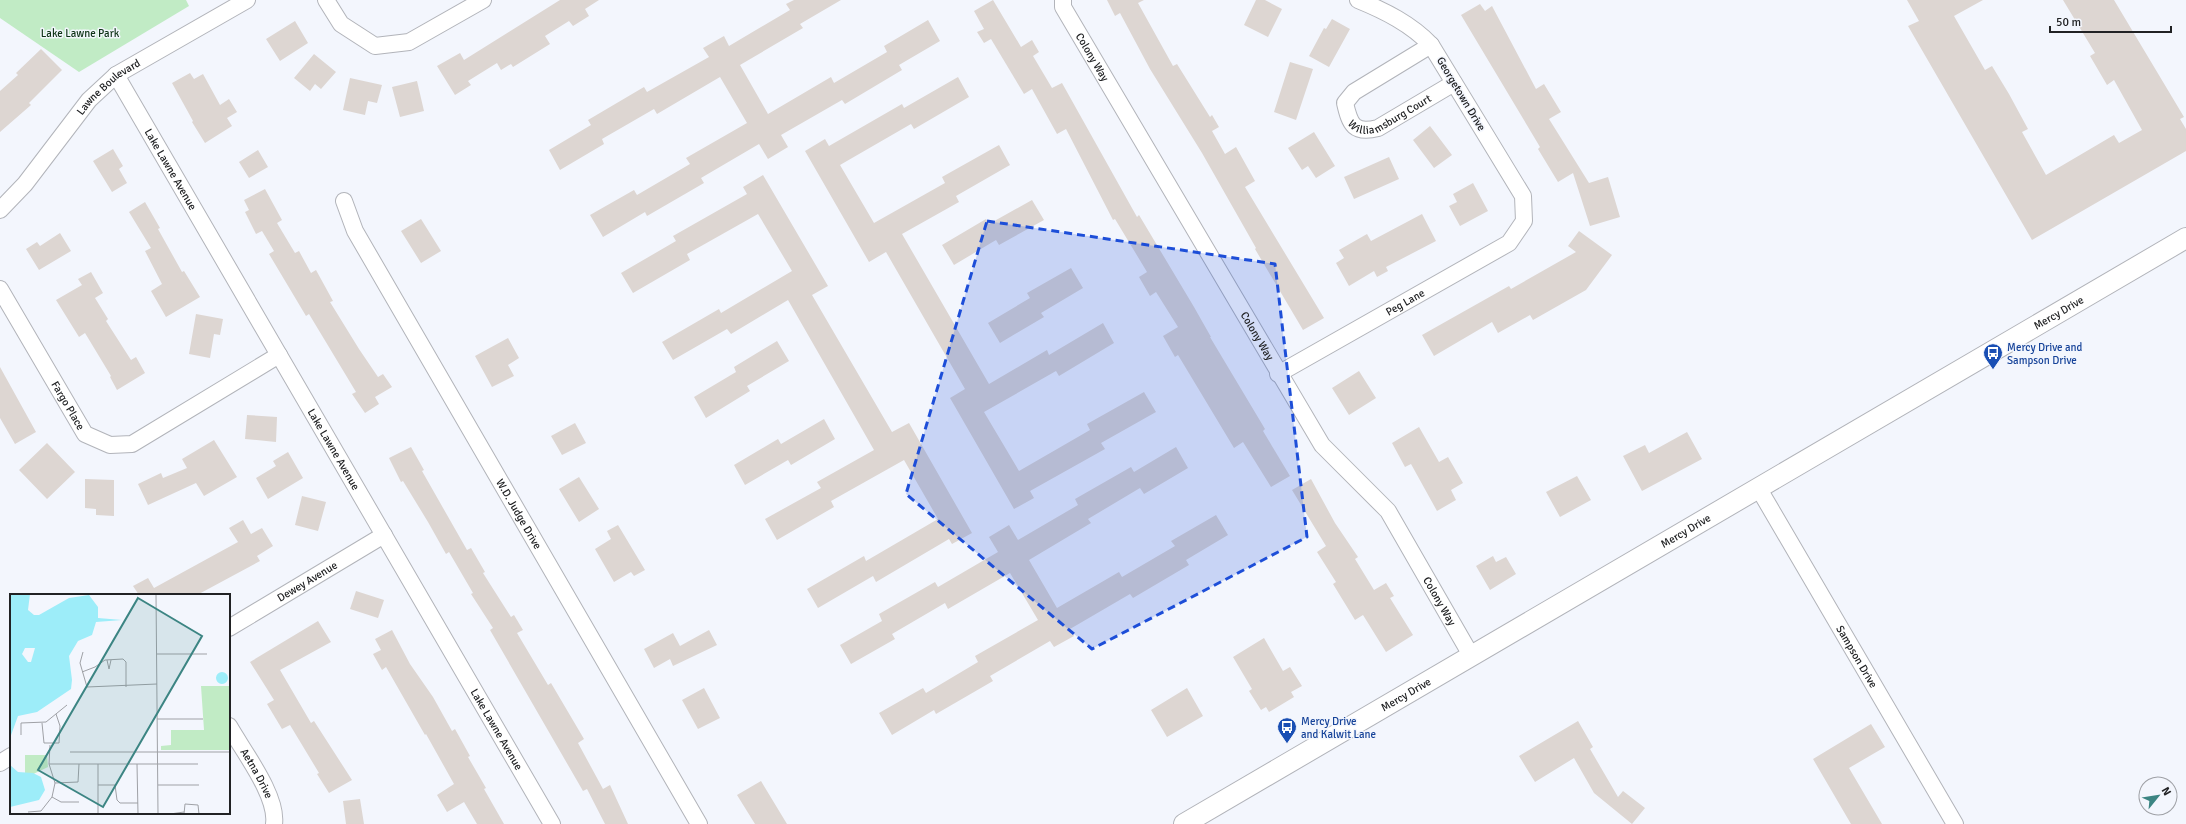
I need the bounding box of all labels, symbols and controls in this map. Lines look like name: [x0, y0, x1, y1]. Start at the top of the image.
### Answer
scale bar: [2050, 8, 2171, 34]
text: 50 m: [2056, 15, 2081, 30]
park label: Lake Lawne Park: [41, 27, 120, 40]
street label: Colony Way: [1073, 30, 1112, 84]
street label: Georgetown Drive: [1434, 55, 1488, 133]
street label: Lawne Boulevard: [74, 56, 143, 117]
street label: Williamsburg Court: [1345, 92, 1433, 136]
street label: Lake Lawne Avenue: [142, 126, 200, 212]
street label: Peg Lane: [1383, 286, 1427, 318]
street label: Mercy Drive: [2031, 293, 2086, 332]
street label: Colony Way: [1238, 309, 1277, 363]
place label: Mercy Drive and Sampson Drive: [2007, 341, 2083, 367]
bus stop icon: Mercy Drive and Sampson Drive: [1982, 342, 2004, 370]
street label: Fargo Place: [49, 379, 88, 432]
street label: Lake Lawne Avenue: [305, 406, 363, 492]
street label: W.D. Judge Drive: [494, 476, 545, 551]
street label: Mercy Drive: [1658, 511, 1713, 550]
street label: Dewey Avenue: [275, 558, 339, 604]
street label: Colony Way: [1421, 574, 1459, 628]
inset map: [10, 594, 230, 814]
street label: Sampson Drive: [1834, 623, 1880, 690]
street label: Mercy Drive: [1379, 675, 1433, 714]
street label: Lake Lawne Avenue: [468, 686, 526, 772]
place label: Mercy Drive and Kalwit Lane: [1301, 715, 1376, 741]
bus stop icon: Mercy Drive and Kalwit Lane: [1276, 716, 1298, 744]
street label: Aetna Drive: [238, 746, 276, 800]
north arrow: [2138, 776, 2178, 816]
text: N: [2159, 785, 2174, 798]

